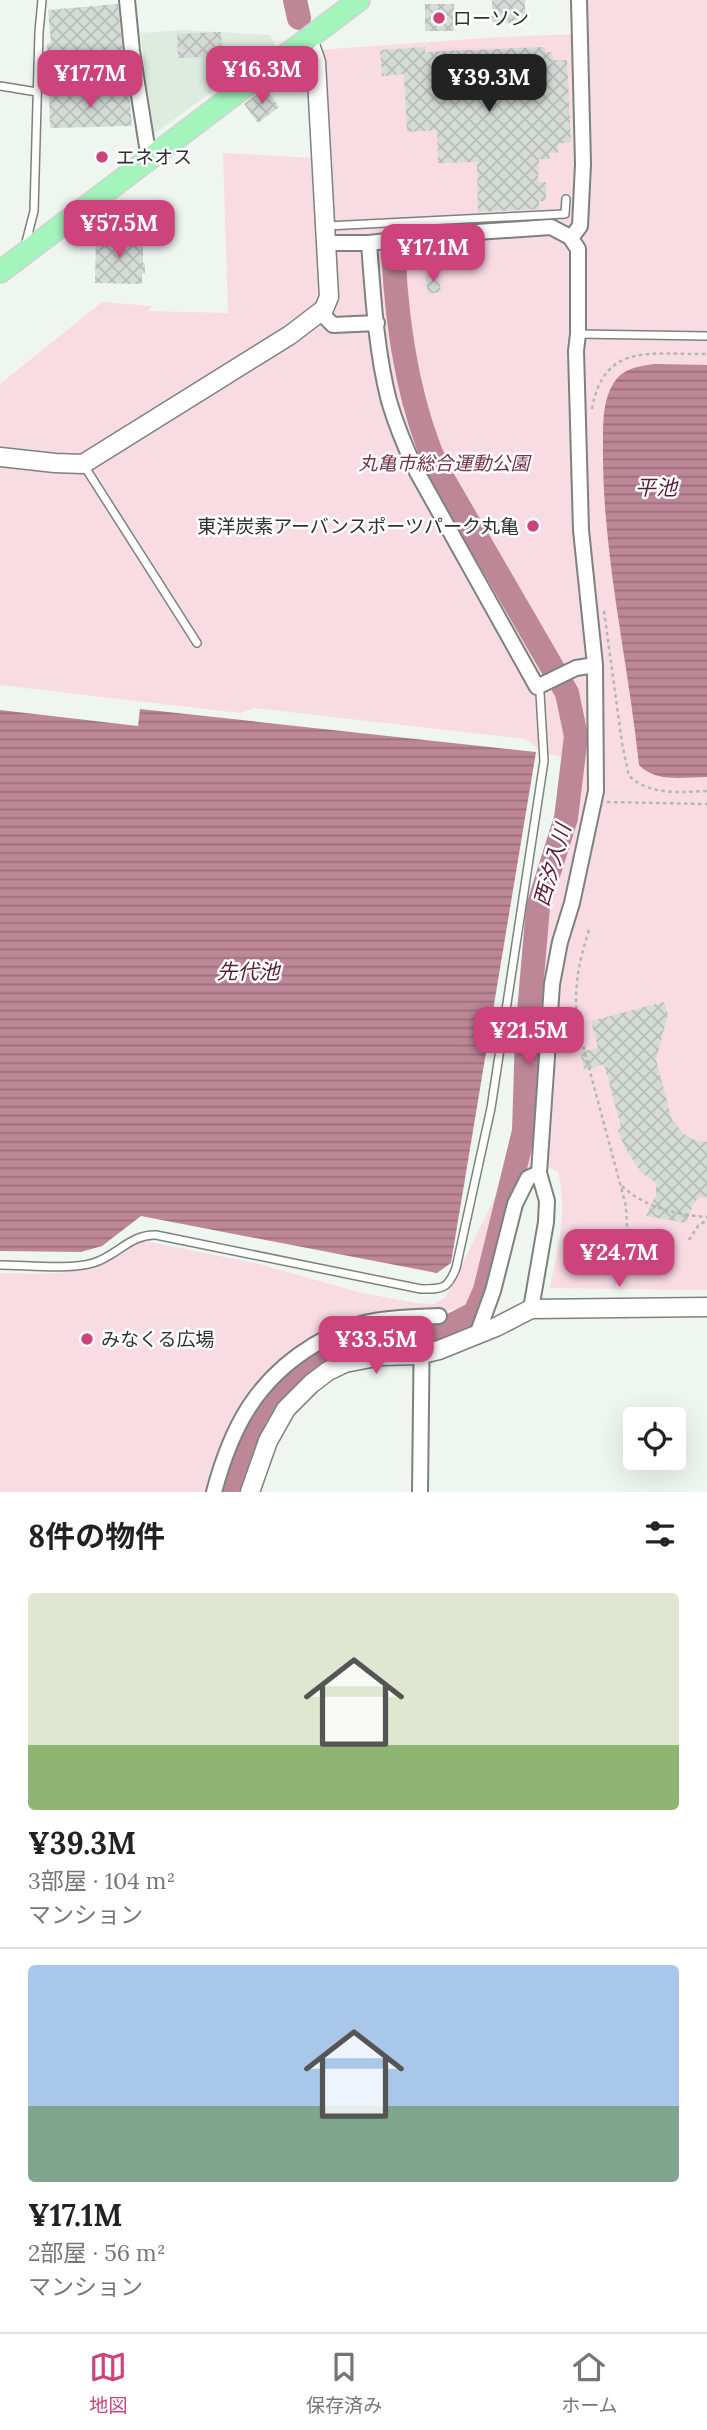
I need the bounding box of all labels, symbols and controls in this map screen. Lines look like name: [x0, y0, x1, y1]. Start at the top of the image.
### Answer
place label: ローソン: [453, 6, 529, 30]
marker: ローソン: [431, 10, 447, 26]
pin: ¥16.3M: [205, 46, 319, 106]
pin: ¥17.7M: [33, 50, 147, 110]
text: ¥16.3M: [222, 54, 302, 83]
pin: ¥39.3M: [432, 54, 546, 114]
text: ¥17.7M: [53, 58, 127, 87]
text: ¥39.3M: [448, 62, 530, 91]
place label: エネオス: [116, 145, 192, 169]
marker: エネオス: [94, 149, 110, 165]
pin: ¥57.5M: [62, 201, 176, 260]
text: ¥57.5M: [80, 208, 158, 237]
pin: ¥17.1M: [376, 224, 490, 284]
text: ¥17.1M: [397, 232, 469, 261]
park label: 丸亀市総合運動公園: [358, 451, 532, 475]
water label: 平池: [635, 474, 679, 501]
place label: 東洋炭素アーバンスポーツパーク丸亀: [197, 514, 519, 538]
marker: 東洋炭素アーバンスポーツパーク丸亀: [525, 518, 541, 534]
water label: 西汐入川: [527, 819, 577, 909]
water label: 先代池: [217, 958, 281, 985]
pin: ¥21.5M: [472, 1007, 586, 1067]
text: ¥21.5M: [490, 1015, 568, 1044]
pin: ¥24.7M: [562, 1230, 676, 1289]
text: ¥24.7M: [579, 1237, 659, 1266]
pin: ¥33.5M: [319, 1316, 433, 1376]
text: ¥33.5M: [335, 1324, 417, 1353]
place label: みなくる広場: [101, 1327, 215, 1351]
marker: みなくる広場: [79, 1331, 95, 1347]
map controls: [623, 1407, 686, 1470]
button: locate: [623, 1407, 686, 1470]
icon: filters: [641, 1515, 679, 1553]
text: 8件の物件: [28, 1517, 165, 1555]
icon: home: [291, 1639, 417, 1765]
text: ¥39.3M: [28, 1824, 136, 1862]
text: 3部屋 · 104 m²: [28, 1866, 175, 1895]
text: マンション: [28, 1900, 143, 1929]
icon: home: [291, 2011, 417, 2137]
text: ¥17.1M: [28, 2196, 122, 2234]
text: 2部屋 · 56 m²: [28, 2238, 166, 2267]
text: マンション: [28, 2272, 143, 2301]
tab: 地図: [89, 2348, 127, 2417]
tab: 保存済み: [306, 2348, 382, 2417]
tab: ホーム: [561, 2348, 618, 2417]

